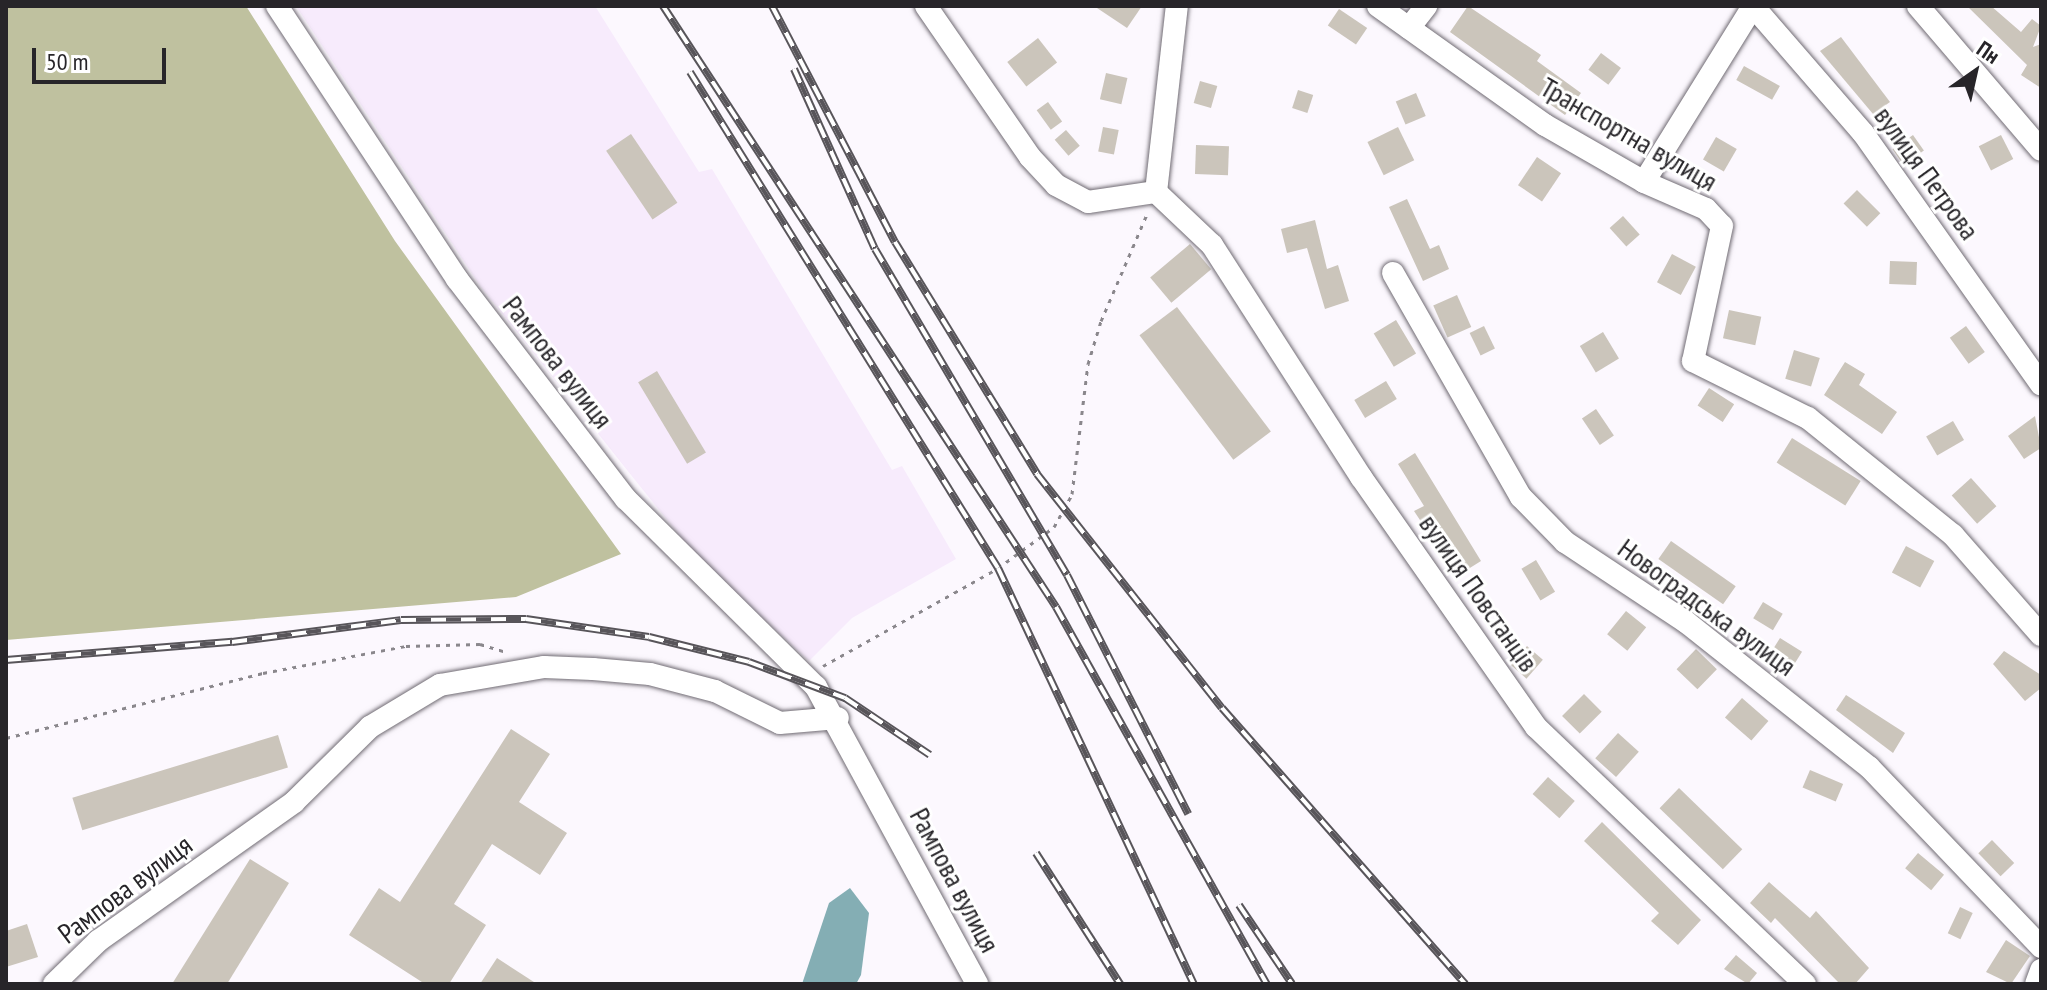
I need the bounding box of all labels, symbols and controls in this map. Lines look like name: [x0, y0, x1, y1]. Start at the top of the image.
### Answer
scale bar: [36, 32, 170, 82]
north arrow: [1935, 32, 2015, 112]
text: Пн: [1972, 35, 2005, 70]
text: 50 m: [46, 46, 88, 77]
street label: Транспортна вулиця: [1535, 70, 1723, 198]
street label: вулиця Петрова: [1867, 100, 1987, 246]
street label: Рампова вулиця: [496, 289, 620, 435]
street label: вулиця Повстанців: [1412, 508, 1546, 678]
street label: Новоградська вулиця: [1612, 531, 1802, 683]
street label: Рампова вулиця: [903, 802, 1007, 958]
street label: Рампова вулиця: [52, 828, 198, 950]

